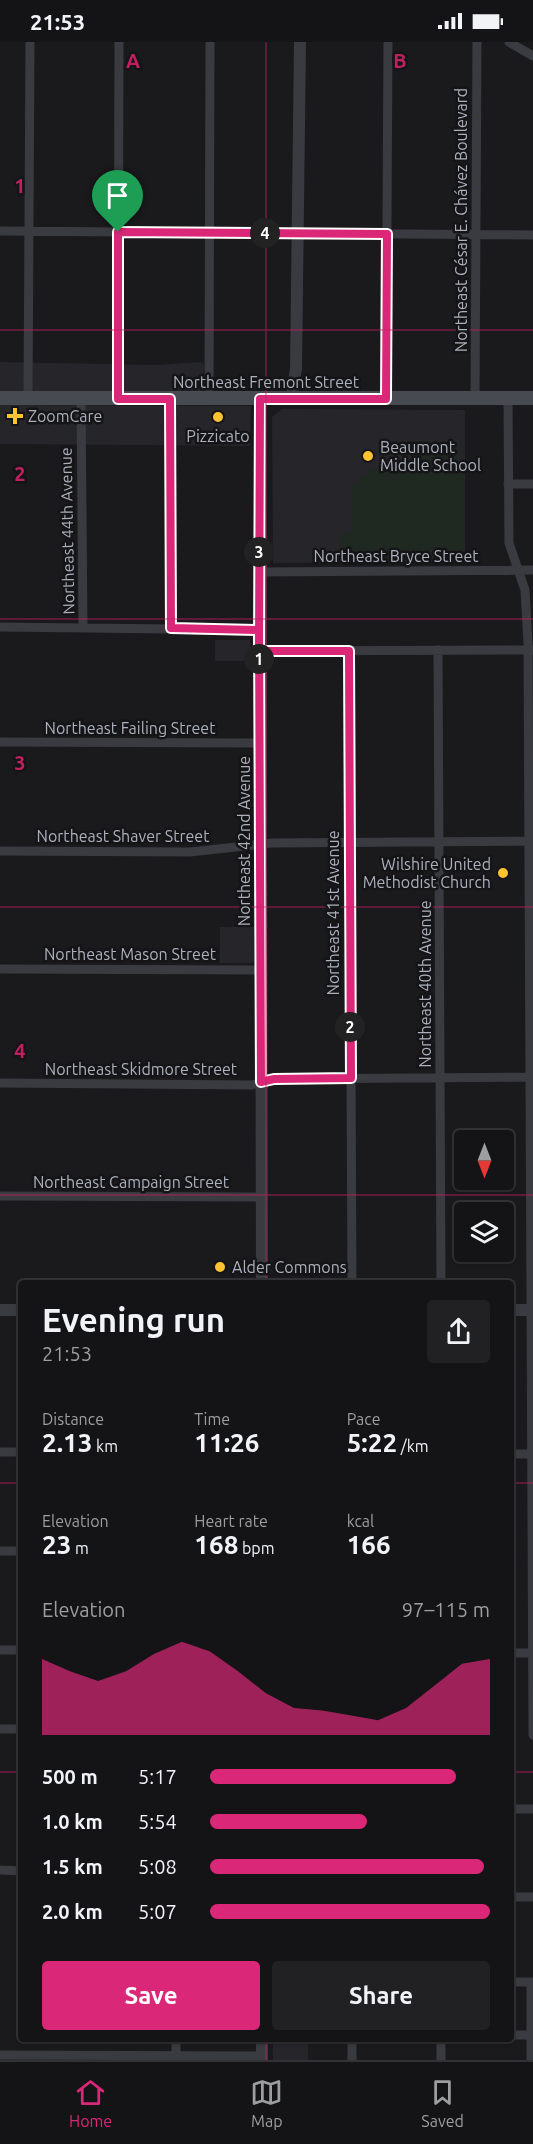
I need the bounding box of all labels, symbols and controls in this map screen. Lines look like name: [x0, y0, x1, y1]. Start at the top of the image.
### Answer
text: 21:53: [30, 9, 85, 34]
text: A: [126, 49, 140, 72]
text: B: [393, 49, 407, 72]
street label: Northeast César E. Chávez Boulevard: [452, 88, 470, 352]
pin: [92, 170, 143, 232]
text: 1: [14, 174, 26, 197]
icon: arrive: [101, 179, 134, 212]
pin: 4: [250, 218, 280, 248]
text: 4: [260, 224, 270, 242]
street label: Northeast Fremont Street: [173, 373, 360, 391]
marker: ZoomCare: [6, 407, 24, 425]
place label: ZoomCare: [28, 407, 102, 425]
marker: Pizzicato: [211, 410, 225, 424]
place label: Pizzicato: [186, 427, 250, 445]
place label: Beaumont Middle School: [380, 438, 481, 474]
street label: Northeast 44th Avenue: [57, 447, 77, 615]
marker: Beaumont Middle School: [361, 449, 375, 463]
text: 2: [14, 462, 26, 485]
pin: 3: [244, 537, 274, 567]
text: 3: [254, 543, 264, 561]
street label: Northeast Bryce Street: [313, 547, 479, 565]
pin: 1: [244, 644, 274, 674]
text: 1: [254, 650, 264, 668]
street label: Northeast Failing Street: [45, 719, 216, 737]
text: 3: [14, 751, 26, 774]
street label: Northeast 42nd Avenue: [235, 756, 253, 926]
street label: Northeast Shaver Street: [37, 827, 210, 845]
street label: Northeast 41st Avenue: [324, 830, 342, 996]
place label: Wilshire United Methodist Church: [363, 855, 491, 891]
marker: Wilshire United Methodist Church: [496, 866, 510, 880]
street label: Northeast 40th Avenue: [416, 900, 434, 1068]
street label: Northeast Mason Street: [44, 945, 217, 963]
pin: 2: [335, 1012, 365, 1042]
text: 2: [345, 1018, 355, 1036]
text: 4: [14, 1039, 26, 1062]
street label: Northeast Skidmore Street: [45, 1060, 238, 1078]
north arrow: [454, 1130, 514, 1190]
map controls: [454, 1130, 514, 1262]
street label: Northeast Campaign Street: [33, 1173, 230, 1191]
button: layers: [454, 1202, 514, 1262]
place label: Alder Commons: [232, 1258, 347, 1276]
marker: Alder Commons: [213, 1260, 227, 1274]
button: share: [427, 1300, 490, 1363]
text: Evening run: [42, 1301, 225, 1338]
text: 21:53: [42, 1342, 92, 1365]
text: Distance: [42, 1410, 104, 1428]
text: Time: [194, 1410, 230, 1428]
text: Pace: [347, 1410, 381, 1428]
text: 2.13: [42, 1428, 92, 1457]
text: 11:26: [194, 1428, 259, 1457]
text: 5:22: [347, 1428, 397, 1457]
text: km: [92, 1437, 118, 1455]
text: /km: [397, 1437, 429, 1455]
text: Elevation: [42, 1512, 109, 1530]
text: Heart rate: [194, 1512, 268, 1530]
text: kcal: [347, 1512, 374, 1530]
text: 23: [42, 1530, 71, 1559]
text: 168: [194, 1530, 238, 1559]
text: 166: [347, 1530, 391, 1559]
text: m: [71, 1539, 89, 1557]
text: bpm: [238, 1539, 275, 1557]
text: Elevation: [42, 1598, 125, 1621]
text: 97–115 m: [402, 1598, 490, 1621]
text: 500 m: [42, 1765, 98, 1788]
text: 5:17: [138, 1765, 177, 1788]
text: 1.0 km: [42, 1810, 103, 1833]
text: 5:54: [138, 1810, 177, 1833]
text: 1.5 km: [42, 1855, 103, 1878]
text: 5:08: [138, 1855, 177, 1878]
text: 2.0 km: [42, 1900, 103, 1923]
text: 5:07: [138, 1900, 177, 1923]
button: Save: [42, 1961, 260, 2030]
button: Share: [272, 1961, 490, 2030]
tab: Home: [69, 2076, 112, 2130]
tab: Map: [250, 2076, 283, 2130]
tab: Saved: [421, 2076, 464, 2130]

